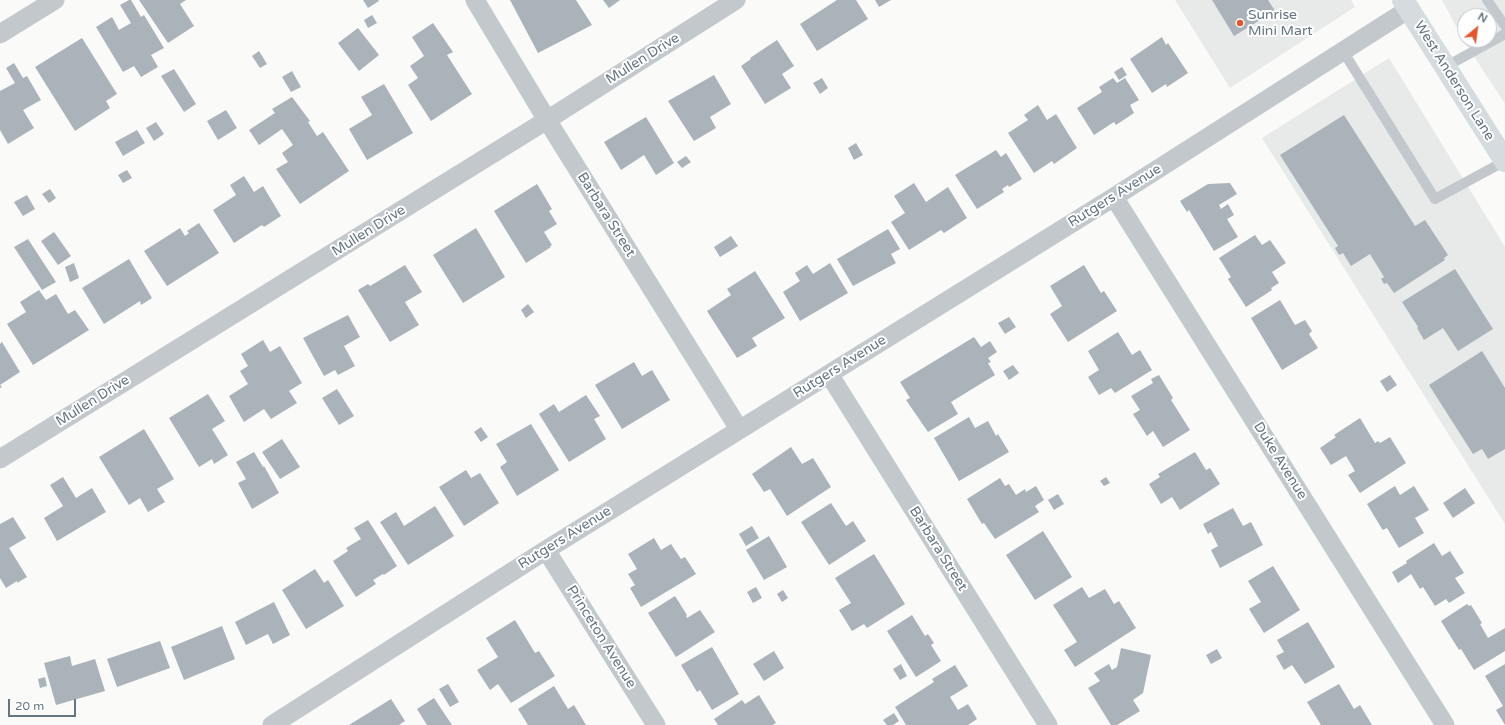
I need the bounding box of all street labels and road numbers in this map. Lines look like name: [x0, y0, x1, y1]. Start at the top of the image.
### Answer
street label: West Anderson Lane: [1410, 18, 1498, 144]
street label: Mullen Drive: [603, 30, 683, 88]
street label: Rutgers Avenue: [1065, 161, 1165, 231]
street label: Barbara Street: [573, 170, 639, 260]
street label: Mullen Drive: [329, 202, 409, 260]
street label: Rutgers Avenue: [790, 332, 890, 402]
street label: Mullen Drive: [53, 372, 133, 430]
street label: Duke Avenue: [1250, 419, 1310, 503]
street label: Rutgers Avenue: [515, 503, 615, 573]
street label: Barbara Street: [905, 504, 971, 594]
street label: Princeton Avenue: [563, 582, 639, 692]

